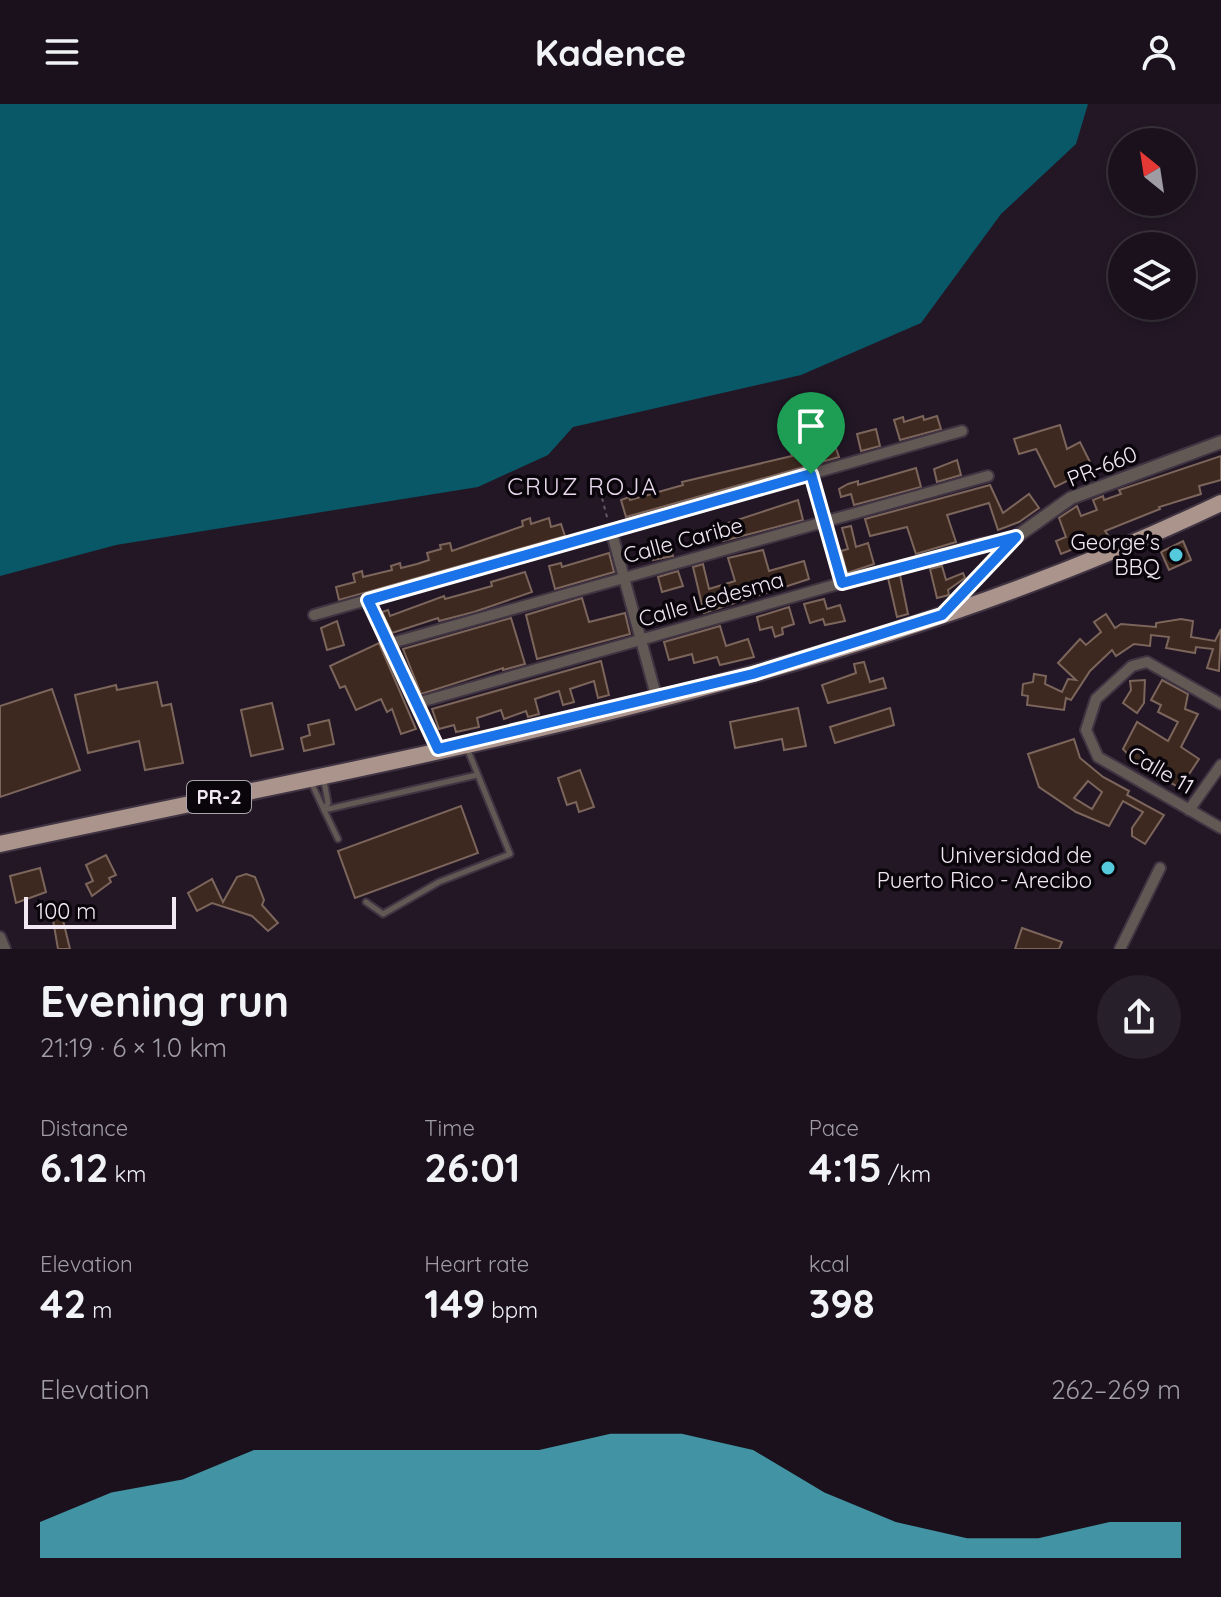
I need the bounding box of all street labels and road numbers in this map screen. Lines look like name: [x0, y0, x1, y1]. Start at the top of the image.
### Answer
street label: PR-660: [1063, 439, 1141, 493]
street label: Calle Caribe: [620, 511, 746, 569]
street label: Calle Ledesma: [635, 565, 787, 633]
street label: Calle 11: [1123, 740, 1199, 800]
road number: PR-2: [187, 781, 251, 813]

